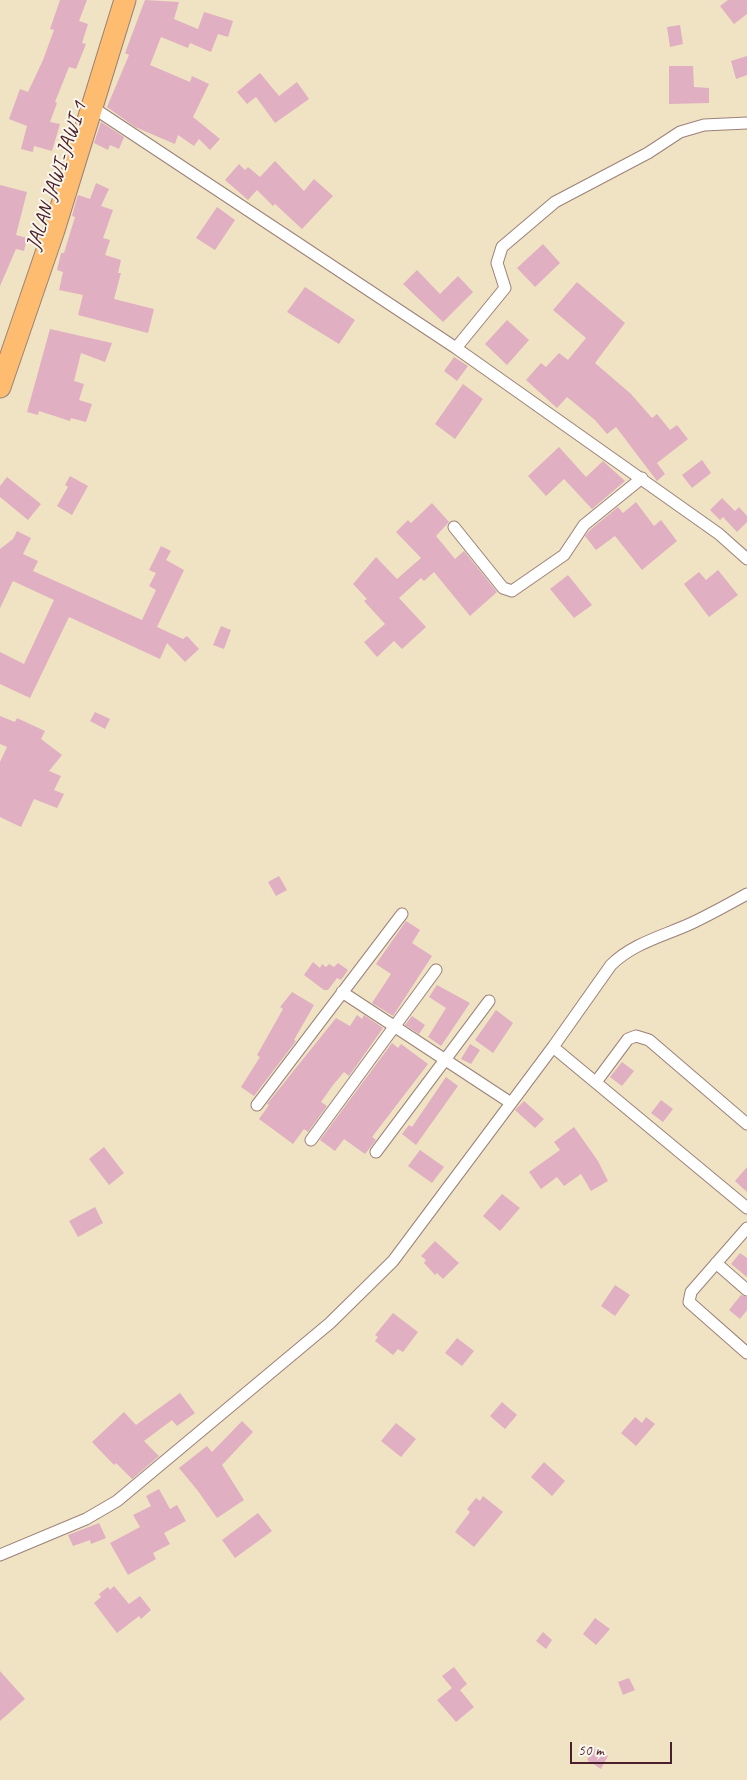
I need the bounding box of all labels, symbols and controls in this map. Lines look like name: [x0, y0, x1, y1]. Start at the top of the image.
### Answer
street label: JALAN JAWI-JAWI 1: [21, 99, 93, 253]
scale bar: [572, 1732, 674, 1764]
text: 50 m: [578, 1741, 604, 1760]

